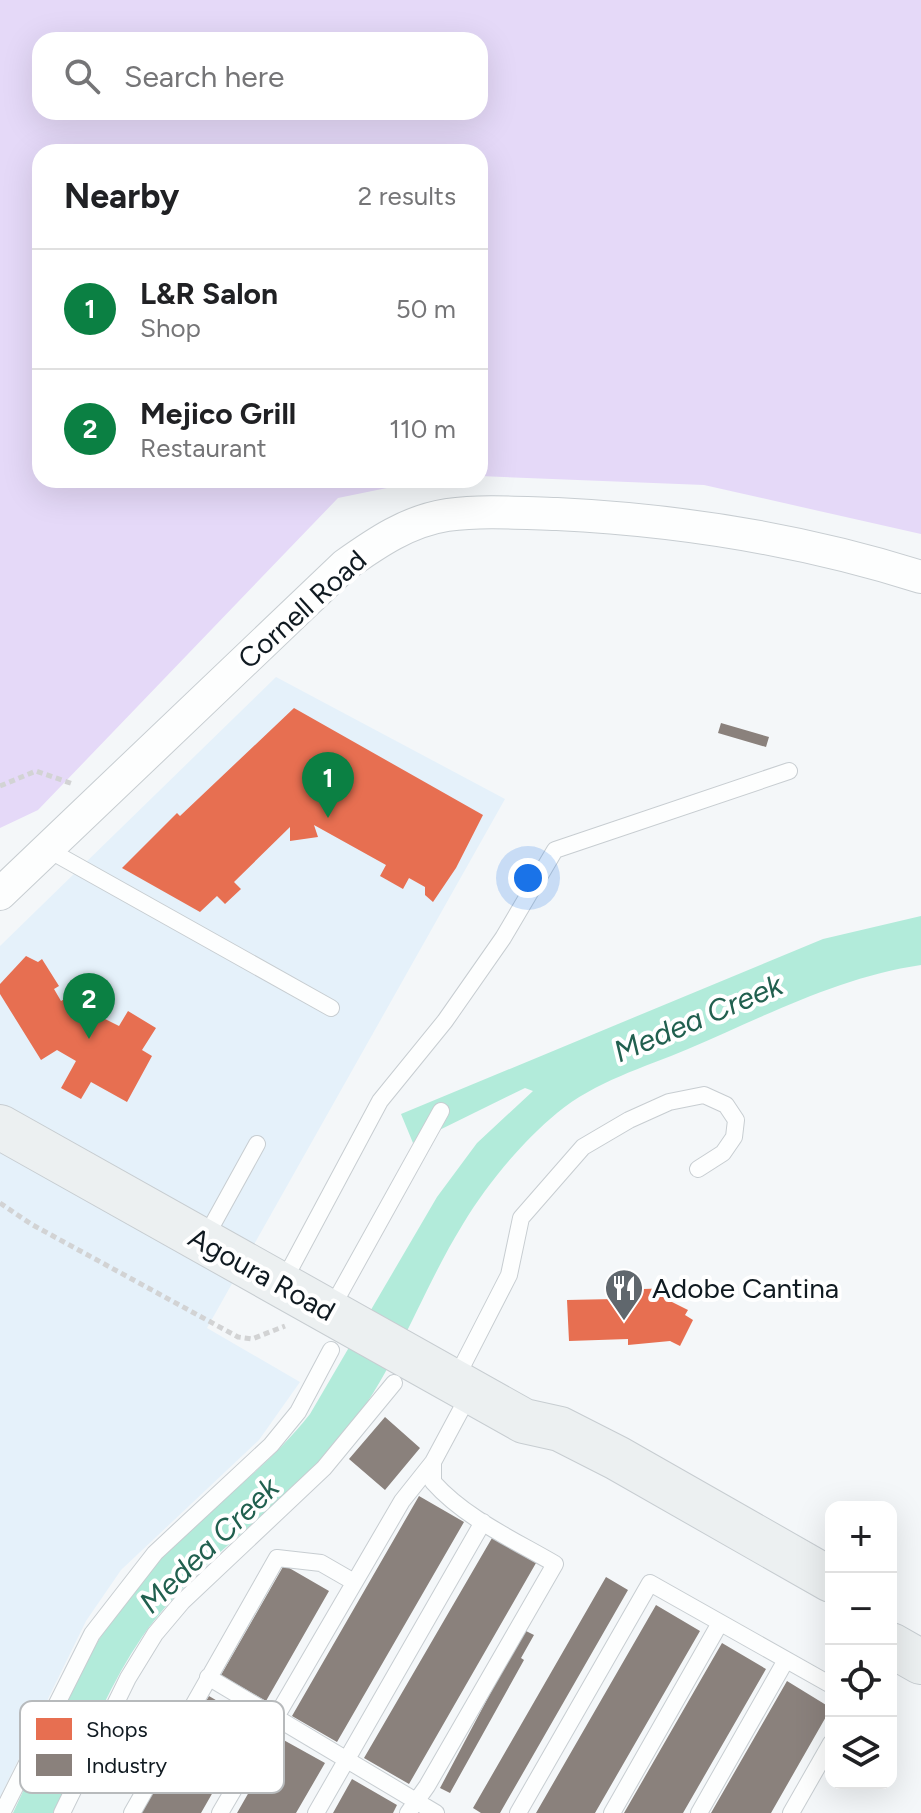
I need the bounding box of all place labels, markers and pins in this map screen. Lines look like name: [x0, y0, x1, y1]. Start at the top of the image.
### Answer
pin: 1: [302, 752, 354, 818]
pin: 2: [63, 973, 115, 1039]
restaurant icon: Adobe Cantina: [603, 1267, 645, 1322]
place label: Adobe Cantina: [652, 1271, 839, 1305]

